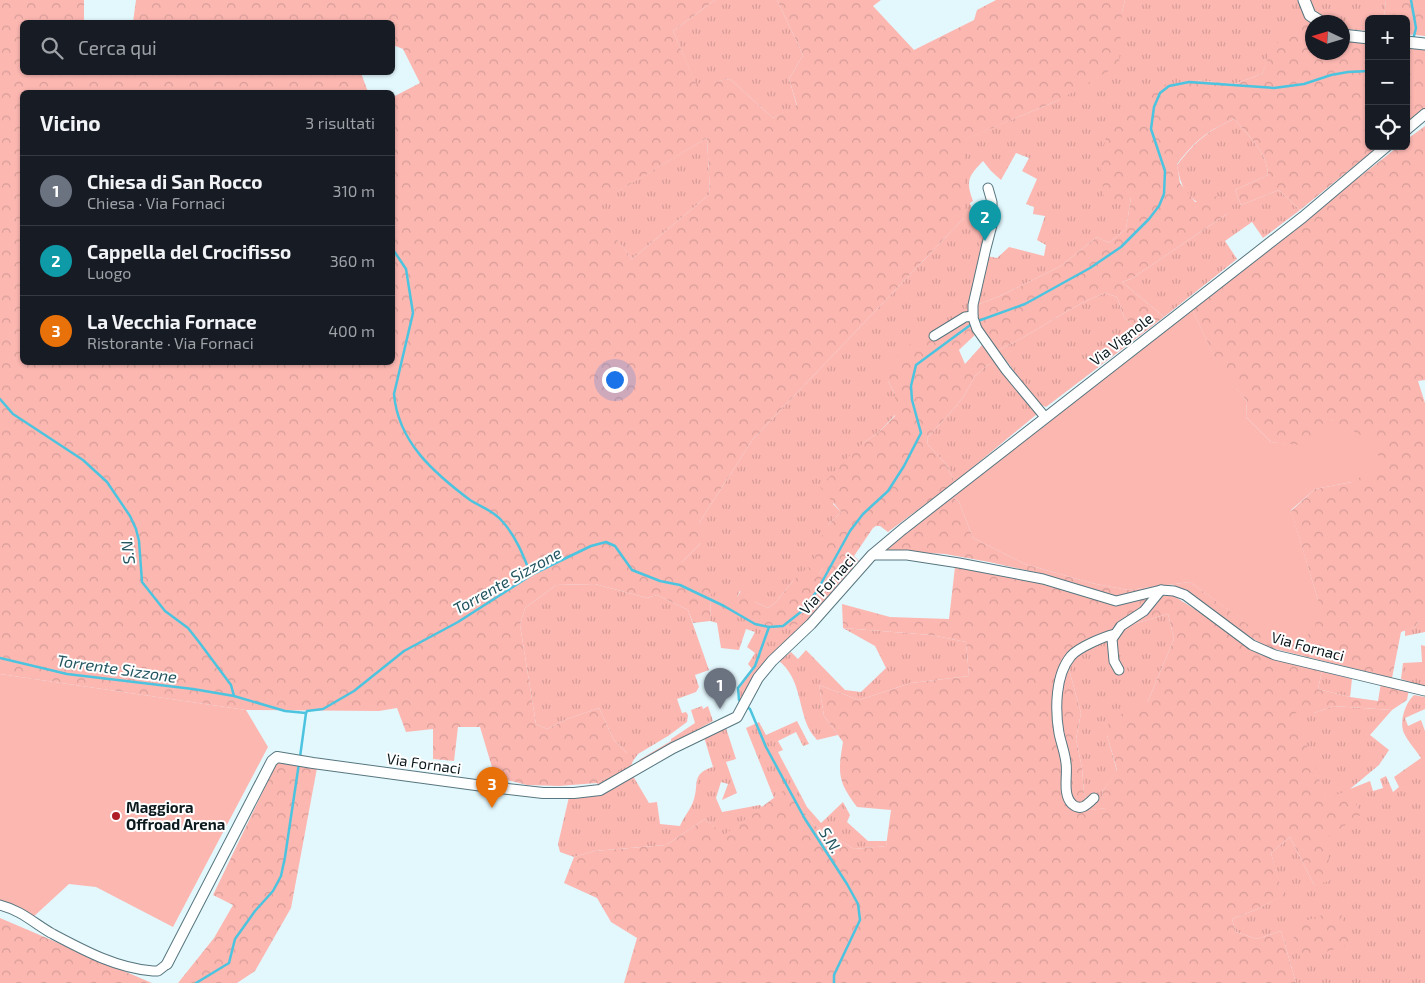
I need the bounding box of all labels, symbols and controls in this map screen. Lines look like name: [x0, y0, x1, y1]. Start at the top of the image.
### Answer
north arrow: [1305, 15, 1350, 60]
map controls: [1365, 15, 1410, 150]
button: +: [1365, 15, 1410, 60]
search box: [20, 20, 395, 75]
icon: search: [38, 34, 66, 62]
text: Cerca qui: [78, 36, 157, 59]
button: −: [1365, 60, 1410, 105]
button: locate: [1365, 105, 1410, 150]
text: Vicino: [40, 110, 101, 135]
text: 3 risultati: [305, 113, 375, 132]
text: Chiesa di San Rocco: [87, 170, 262, 193]
text: 1: [53, 181, 59, 200]
text: 310 m: [333, 181, 375, 200]
text: Chiesa · Via Fornaci: [87, 193, 225, 212]
pin: 2: [969, 200, 1001, 241]
text: Cappella del Crocifisso: [87, 240, 291, 263]
text: 2: [51, 251, 61, 270]
text: 360 m: [330, 251, 375, 270]
text: Luogo: [87, 263, 131, 282]
street label: Via Vignole: [1086, 309, 1156, 369]
text: La Vecchia Fornace: [87, 310, 257, 333]
text: 3: [51, 321, 61, 340]
text: 400 m: [328, 321, 375, 340]
text: Ristorante · Via Fornaci: [87, 333, 254, 352]
your location: [602, 367, 628, 393]
water label: S.N.: [116, 536, 138, 566]
water label: Torrente Sizzone: [449, 542, 565, 618]
street label: Via Fornaci: [795, 550, 859, 618]
street label: Via Fornaci: [1270, 628, 1346, 664]
water label: Torrente Sizzone: [56, 650, 179, 686]
pin: 1: [704, 668, 736, 709]
street label: Via Fornaci: [386, 749, 462, 777]
pin: 3: [476, 767, 508, 808]
place label: Maggiora Offroad Arena: [126, 798, 225, 833]
marker: Maggiora Offroad Arena: [110, 810, 122, 822]
water label: S.N.: [816, 823, 846, 857]

